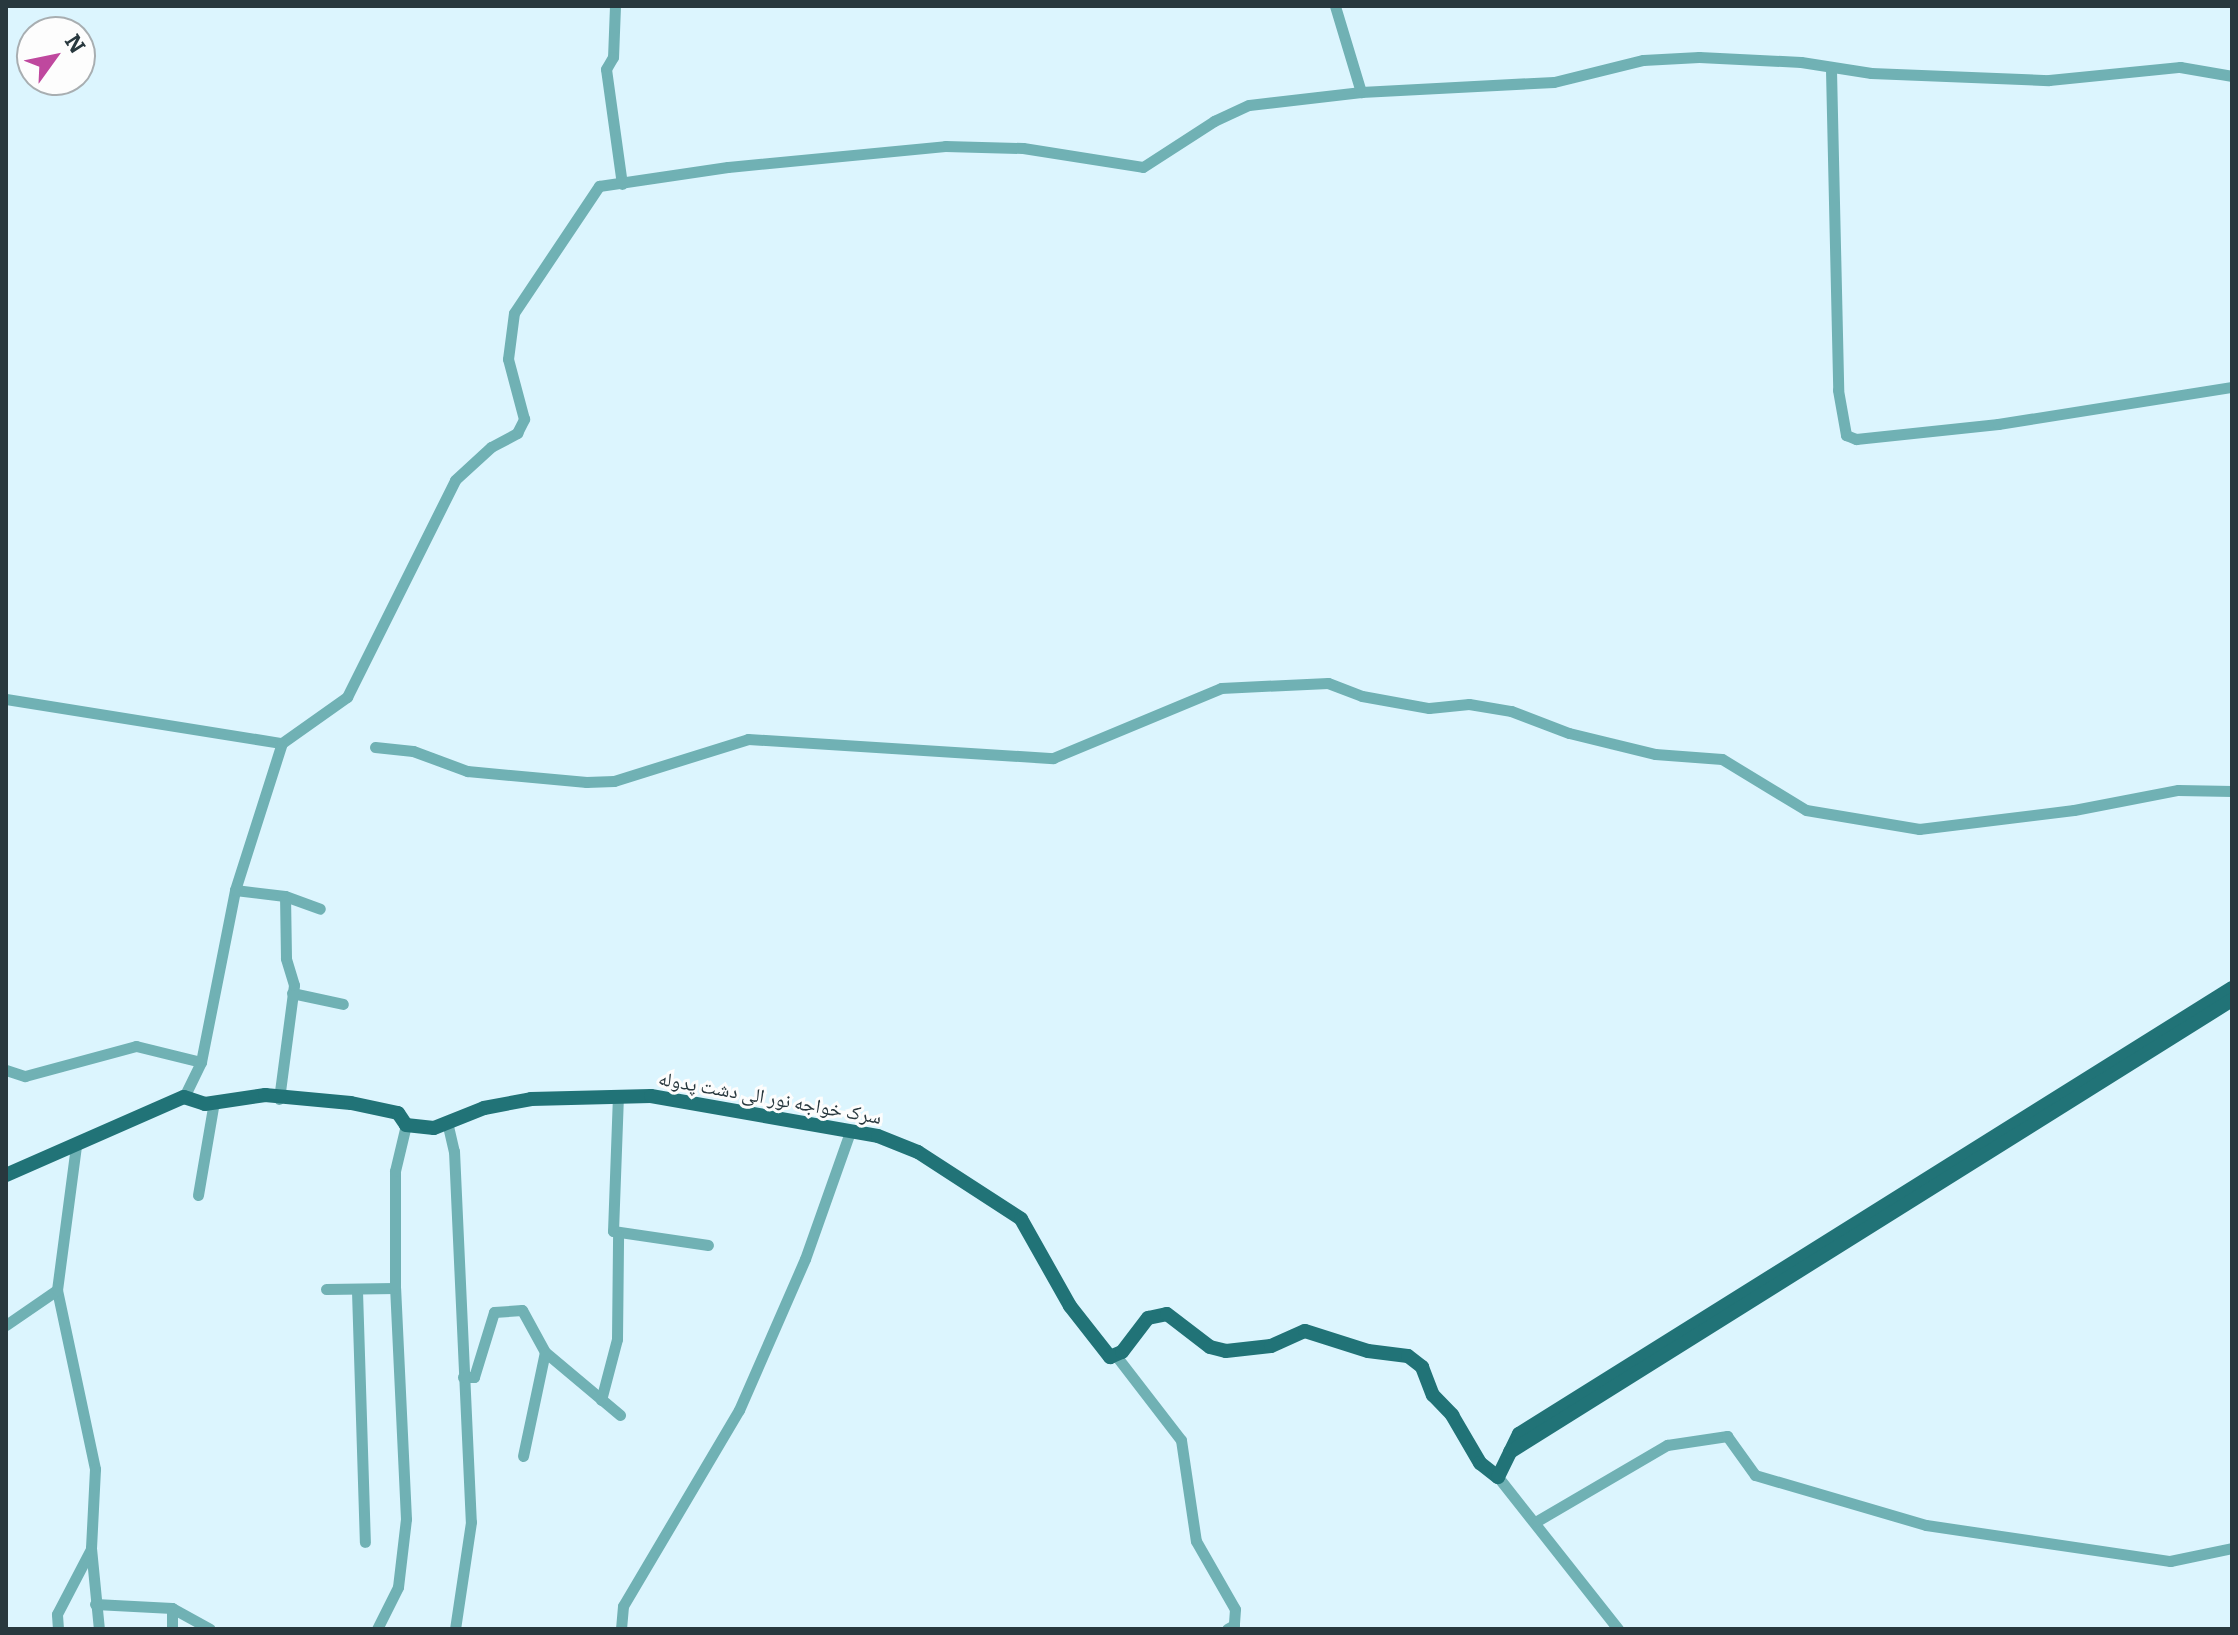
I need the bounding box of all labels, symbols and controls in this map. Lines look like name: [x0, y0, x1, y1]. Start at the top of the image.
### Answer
north arrow: [16, 16, 96, 96]
text: N: [59, 29, 91, 58]
street label: سرک خواجه نور الی دشت پدوله: [656, 1067, 884, 1129]

